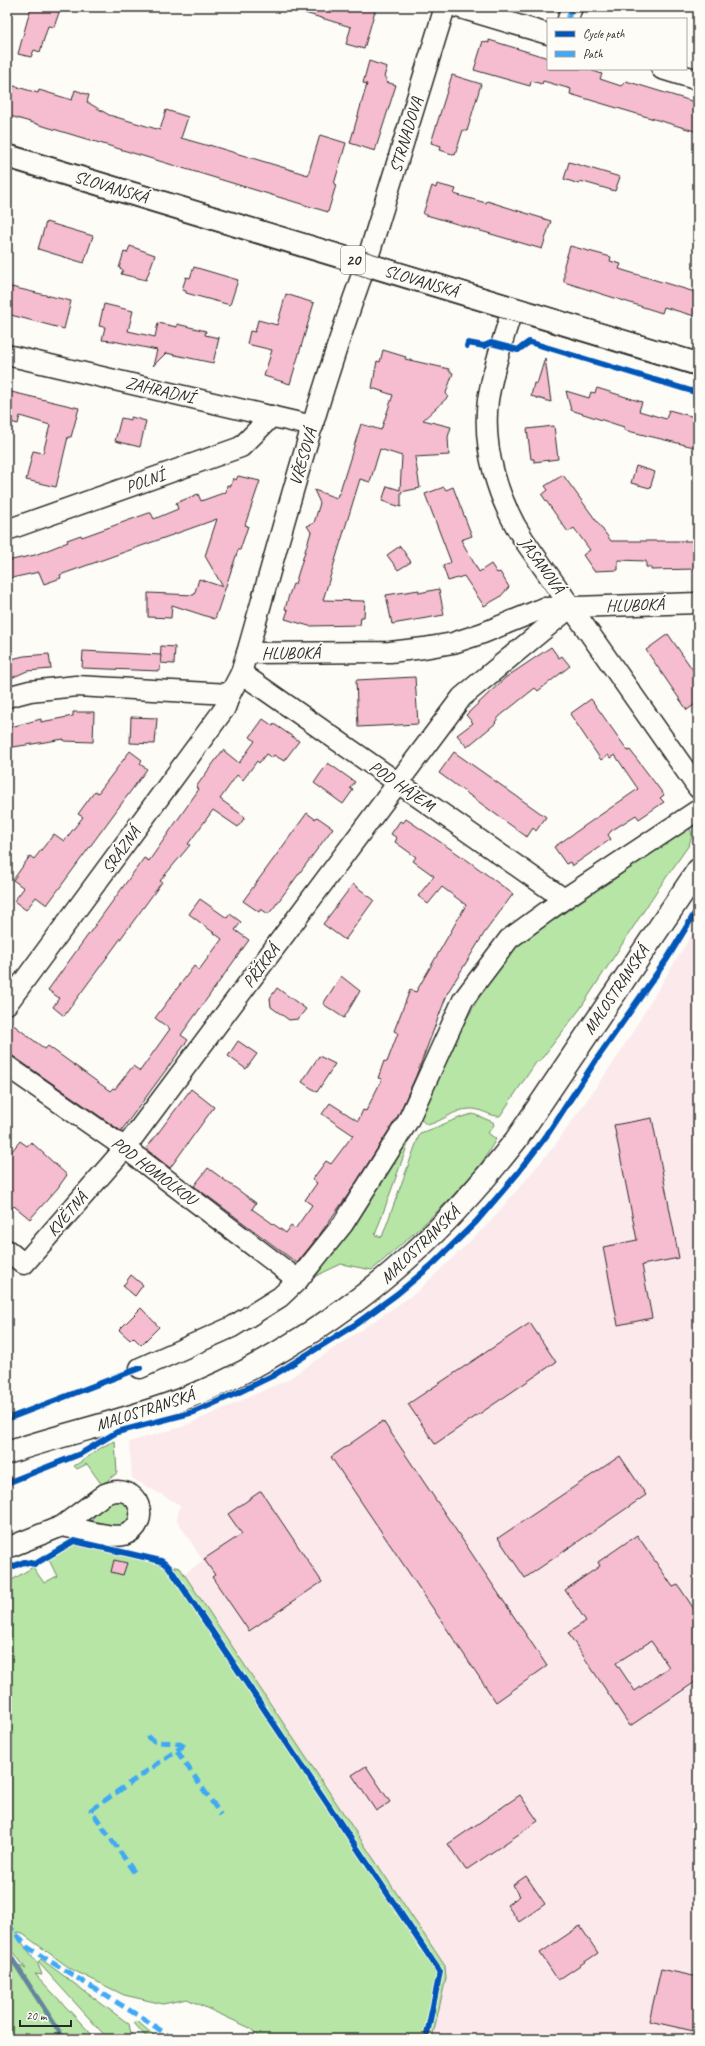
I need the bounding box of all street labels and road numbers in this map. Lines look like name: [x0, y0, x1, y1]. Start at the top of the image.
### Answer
street label: STRNADOVA: [385, 94, 428, 175]
street label: SLOVANSKÁ: [72, 165, 153, 209]
road number: 20: [341, 246, 365, 274]
street label: SLOVANSKÁ: [382, 259, 463, 303]
street label: ZAHRADNÍ: [124, 371, 201, 409]
street label: VŘESOVÁ: [283, 423, 322, 488]
street label: POLNÍ: [123, 462, 171, 497]
street label: JASANOVÁ: [514, 531, 571, 599]
street label: HLUBOKÁ: [605, 592, 667, 617]
street label: HLUBOKÁ: [262, 641, 323, 664]
street label: POD HÁJEM: [365, 755, 441, 817]
street label: SRÁZNÁ: [96, 820, 146, 877]
street label: PŘÍKRÁ: [237, 938, 285, 992]
street label: MALOSTRANSKÁ: [578, 939, 655, 1038]
street label: POD HOMOLKOU: [107, 1132, 203, 1211]
street label: KVĚTNÁ: [41, 1185, 94, 1240]
street label: MALOSTRANSKÁ: [375, 1199, 466, 1288]
street label: MALOSTRANSKÁ: [93, 1382, 199, 1436]

